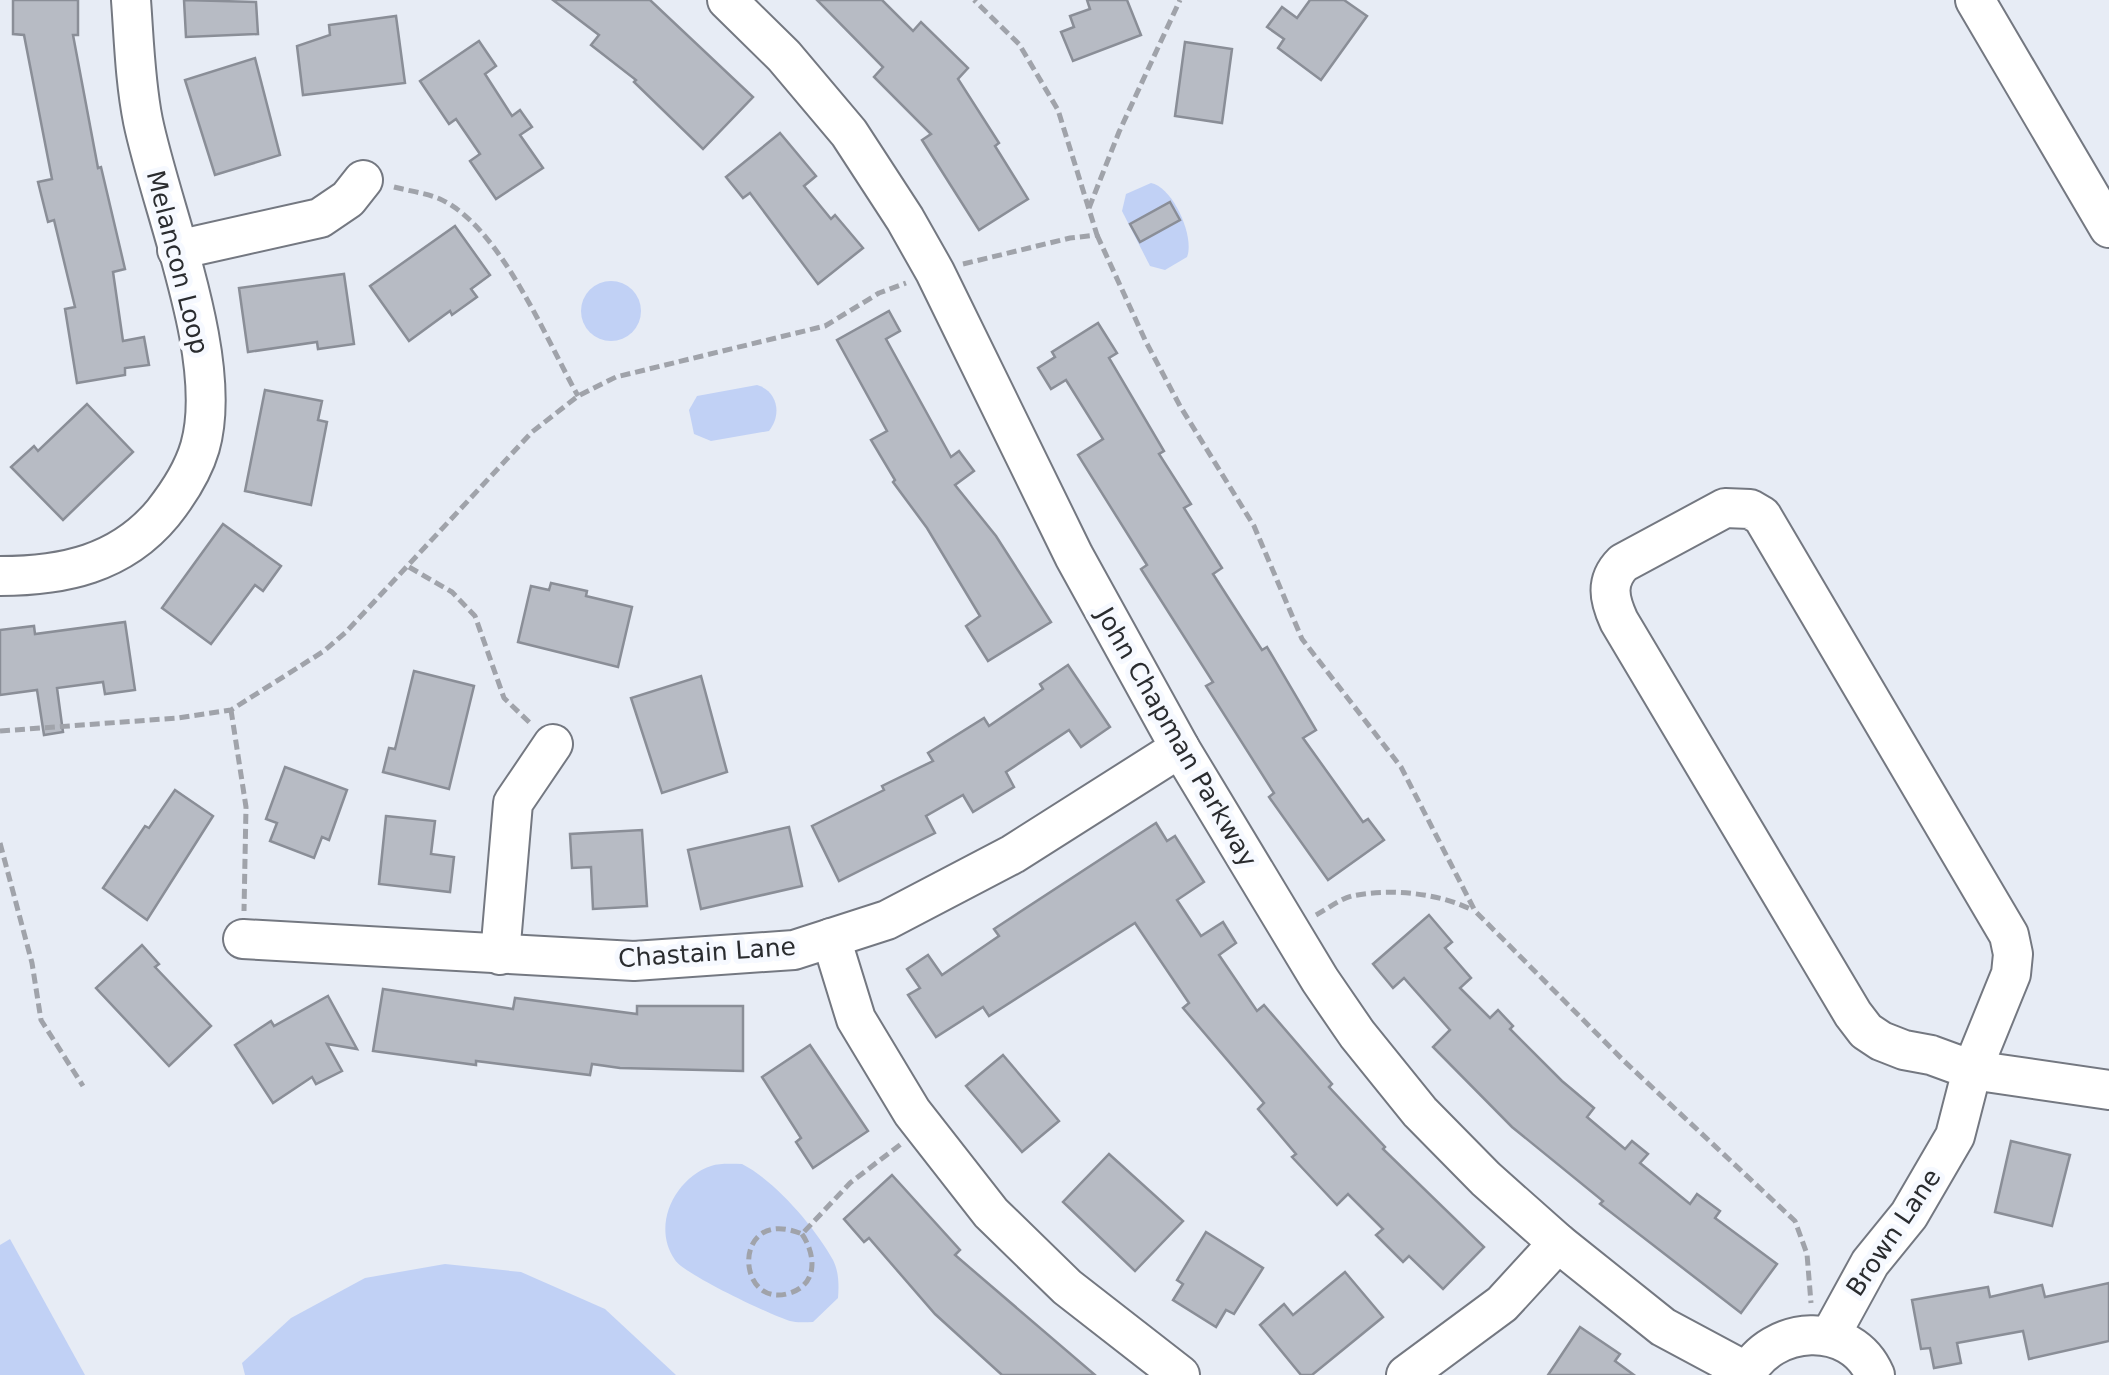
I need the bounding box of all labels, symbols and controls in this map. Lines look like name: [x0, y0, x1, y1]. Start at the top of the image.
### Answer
street label: Melancon Loop: [141, 167, 214, 357]
street label: John Chapman Parkway: [1089, 601, 1263, 872]
street label: Chastain Lane: [617, 932, 797, 973]
street label: Brown Lane: [1840, 1163, 1947, 1301]

